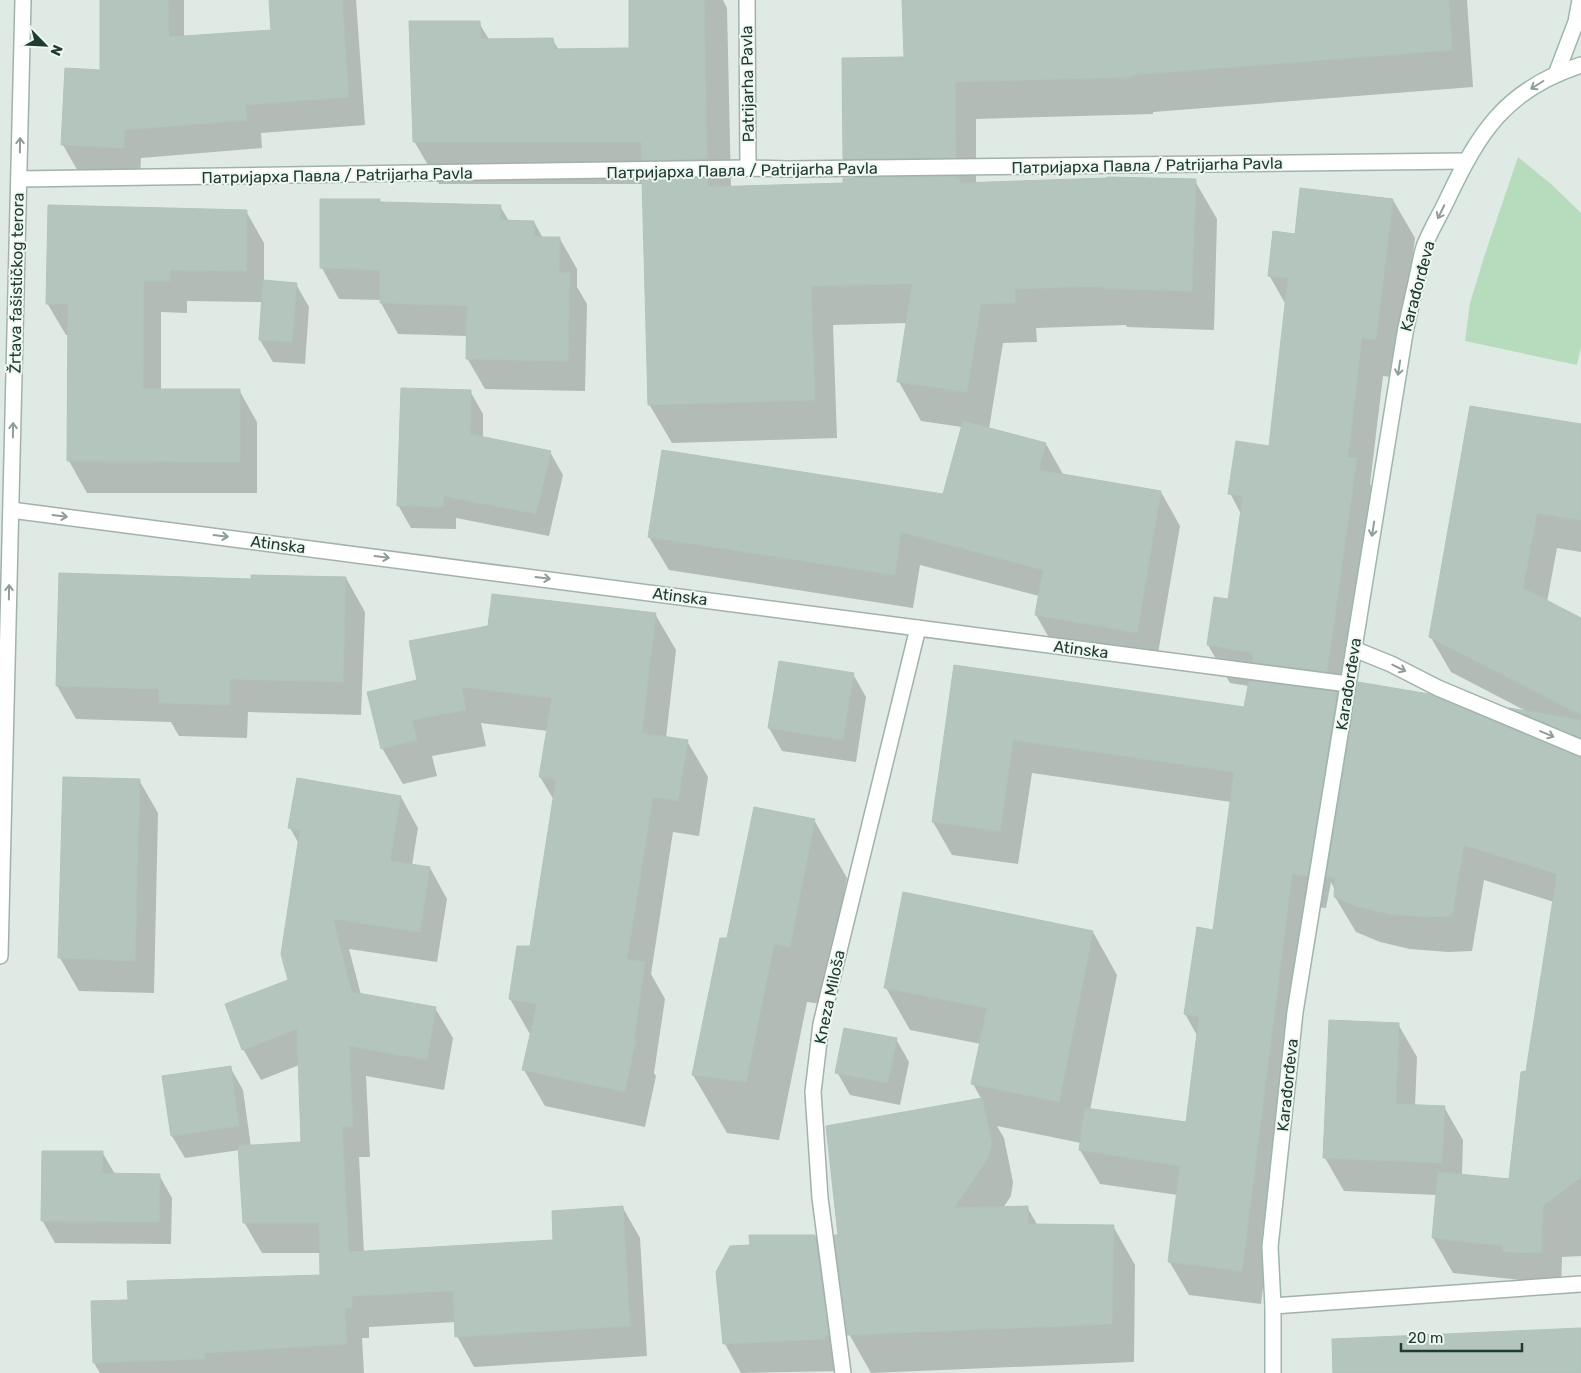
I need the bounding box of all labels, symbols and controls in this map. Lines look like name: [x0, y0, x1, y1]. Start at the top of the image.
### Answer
north arrow: [20, 20, 70, 70]
street label: Patrijarha Pavla: [737, 25, 758, 143]
text: N: [47, 42, 66, 58]
one-way arrow: [1530, 80, 1544, 90]
one-way arrow: [15, 137, 24, 153]
street label: Патријарха Павла / Patrijarha Pavla: [1011, 154, 1283, 177]
street label: Патријарха Павла / Patrijarha Pavla: [606, 159, 878, 182]
street label: Патријарха Павла / Patrijarha Pavla: [201, 164, 473, 187]
street label: Žrtava fašističkog terora: [5, 192, 28, 374]
one-way arrow: [1436, 204, 1445, 219]
street label: Karađorđeva: [1396, 239, 1439, 334]
one-way arrow: [1394, 360, 1404, 376]
one-way arrow: [8, 422, 18, 438]
one-way arrow: [51, 511, 67, 521]
one-way arrow: [1368, 520, 1378, 536]
one-way arrow: [212, 531, 228, 541]
street label: Atinska: [249, 532, 306, 557]
one-way arrow: [374, 553, 390, 563]
one-way arrow: [535, 574, 551, 584]
street label: Atinska: [651, 584, 708, 609]
one-way arrow: [4, 585, 14, 601]
street label: Atinska: [1052, 637, 1109, 662]
street label: Karađorđeva: [1332, 637, 1365, 732]
one-way arrow: [1391, 663, 1406, 673]
one-way arrow: [1539, 729, 1554, 739]
street label: Kneza Miloša: [810, 948, 849, 1046]
street label: Karađorđeva: [1273, 1038, 1302, 1132]
scale bar: [1401, 1320, 1522, 1352]
text: 20 m: [1408, 1329, 1443, 1347]

